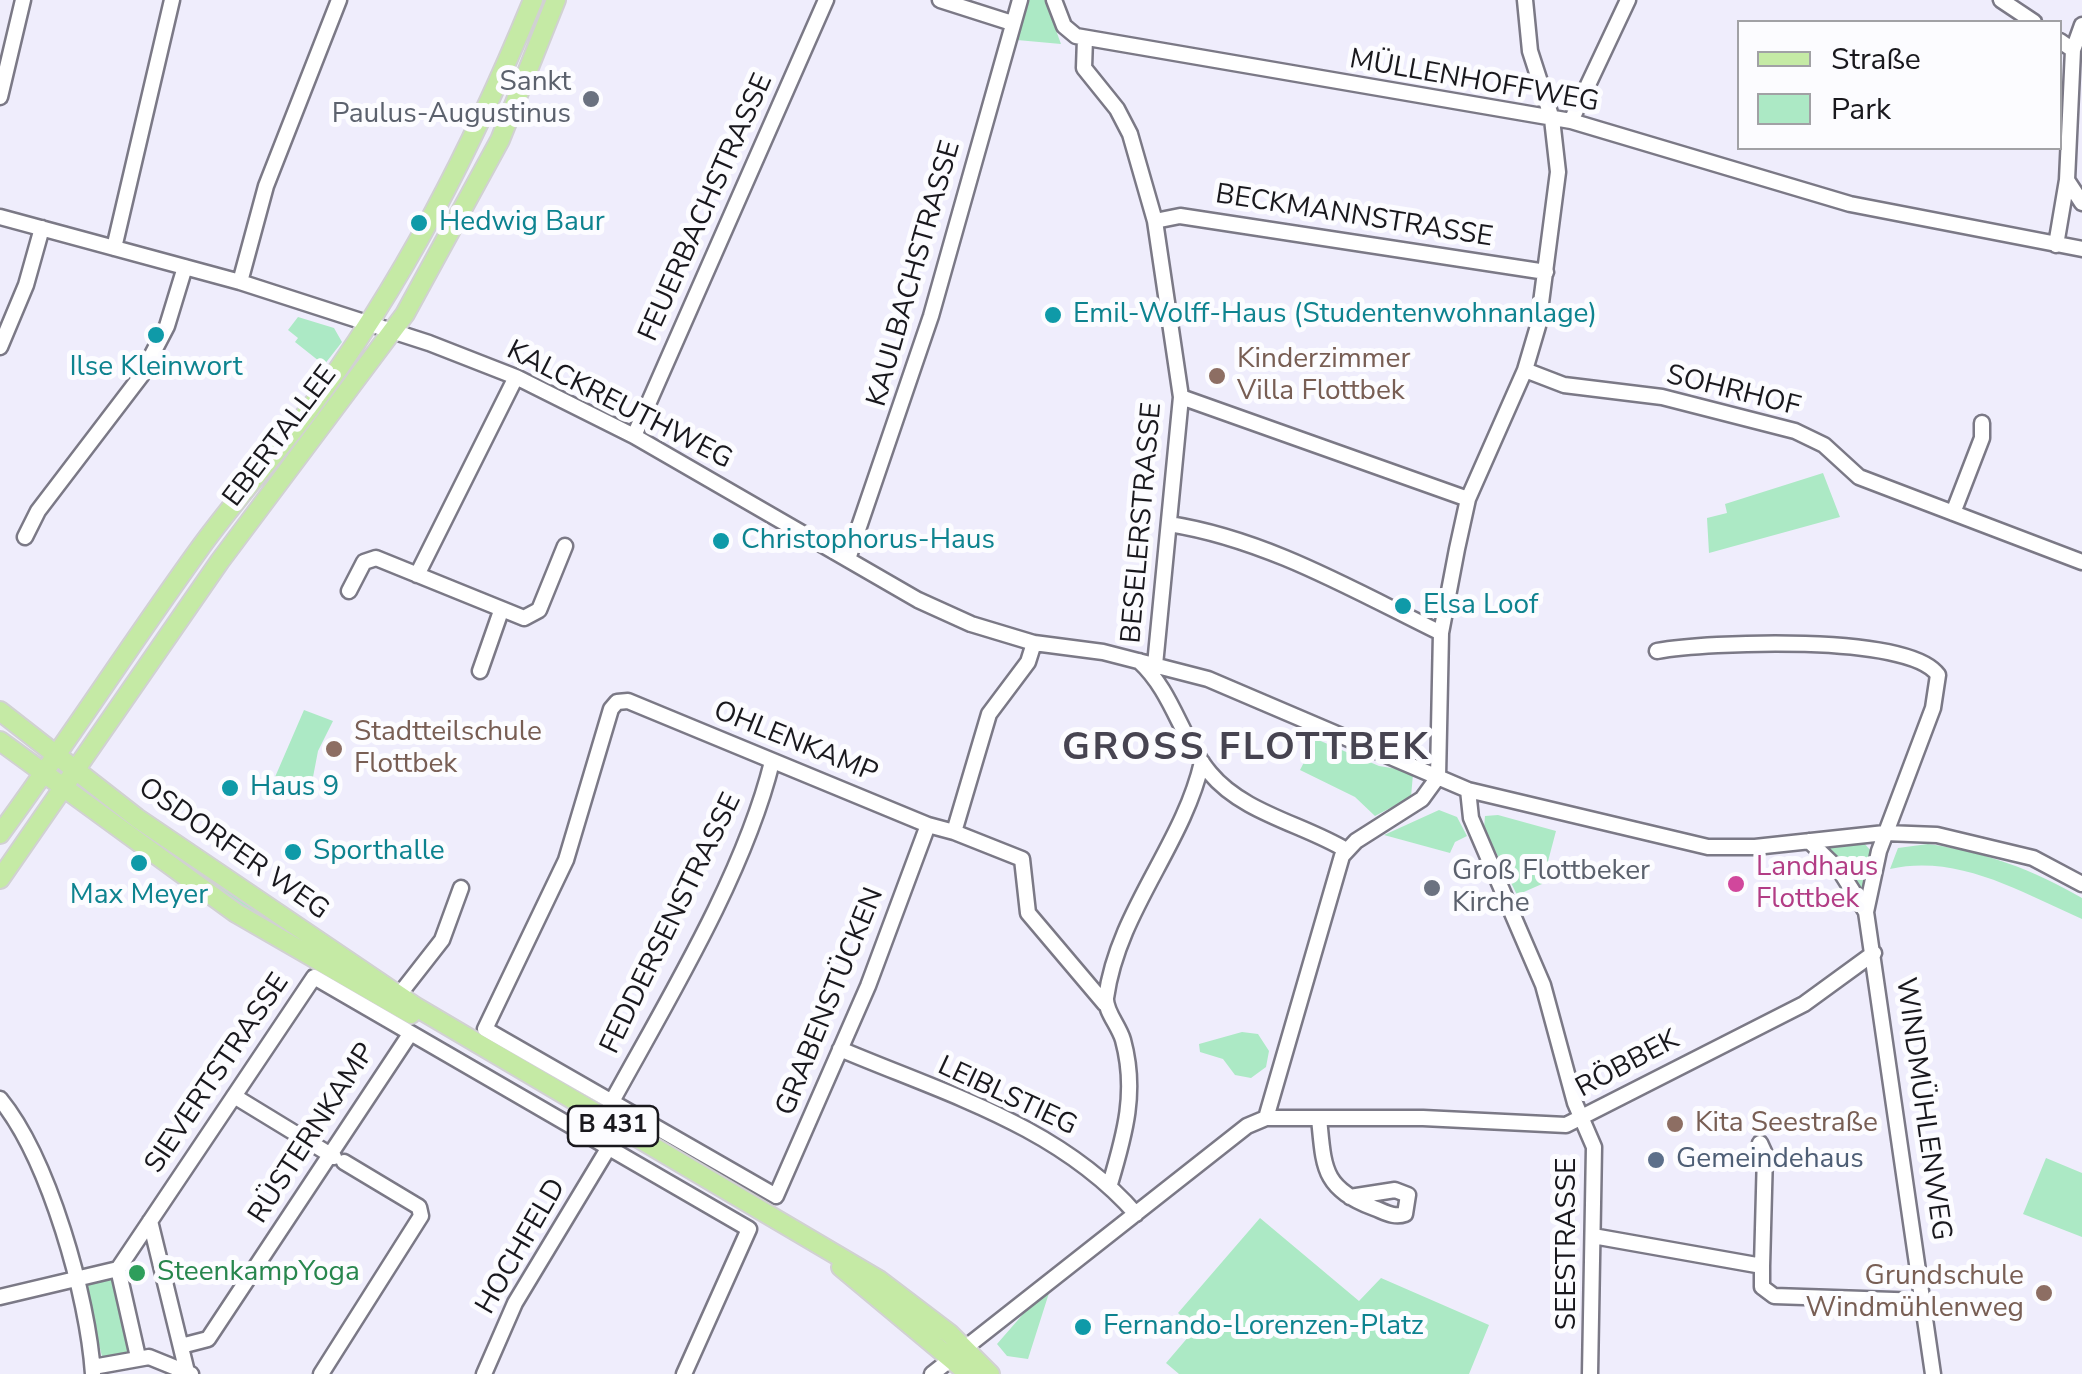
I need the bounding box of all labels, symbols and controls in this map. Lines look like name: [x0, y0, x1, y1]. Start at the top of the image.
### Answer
legend: [1737, 20, 2062, 150]
text: Straße: [1831, 39, 1921, 80]
street label: MÜLLENHOFFWEG: [1347, 44, 1601, 120]
place label: Sankt Paulus-Augustinus: [332, 66, 571, 132]
street label: FEUERBACHSTRASSE: [633, 69, 781, 347]
marker: Sankt Paulus-Augustinus: [580, 88, 602, 110]
text: Park: [1831, 89, 1891, 130]
street label: KAULBACHSTRASSE: [861, 137, 969, 411]
street label: BECKMANNSTRASSE: [1213, 178, 1495, 256]
place label: Hedwig Baur: [439, 206, 605, 240]
marker: Hedwig Baur: [408, 212, 430, 234]
place label: Emil-Wolff-Haus (Studentenwohnanlage): [1073, 298, 1597, 332]
marker: Emil-Wolff-Haus (Studentenwohnanlage): [1042, 304, 1064, 326]
marker: Ilse Kleinwort: [145, 324, 167, 346]
street label: KALCKREUTHWEG: [501, 335, 737, 477]
place label: Kinderzimmer Villa Flottbek: [1237, 343, 1411, 409]
place label: Ilse Kleinwort: [69, 351, 243, 385]
street label: SOHRHOF: [1663, 359, 1803, 425]
street label: EBERTALLEE: [217, 360, 345, 514]
marker: Kinderzimmer Villa Flottbek: [1206, 365, 1228, 387]
street label: BESELERSTRASSE: [1116, 401, 1170, 645]
place label: Christophorus-Haus: [741, 524, 995, 558]
marker: Christophorus-Haus: [710, 530, 732, 552]
place label: Elsa Loof: [1423, 589, 1538, 623]
marker: Elsa Loof: [1392, 595, 1414, 617]
street label: OHLENKAMP: [708, 695, 882, 791]
place label: Stadtteilschule Flottbek: [354, 716, 542, 782]
district label: GROSS FLOTTBEK: [1062, 727, 1430, 773]
marker: Stadtteilschule Flottbek: [323, 738, 345, 760]
place label: Haus 9: [250, 771, 339, 805]
street label: OSDORFER WEG: [131, 772, 335, 928]
marker: Haus 9: [219, 777, 241, 799]
street label: FEDDERSENSTRASSE: [594, 788, 750, 1060]
place label: Sporthalle: [313, 835, 445, 869]
marker: Sporthalle: [282, 841, 304, 863]
place label: Landhaus Flottbek: [1756, 851, 1878, 917]
marker: Max Meyer: [128, 852, 150, 874]
place label: Groß Flottbeker Kirche: [1452, 855, 1650, 921]
marker: Landhaus Flottbek: [1725, 873, 1747, 895]
marker: Groß Flottbeker Kirche: [1421, 877, 1443, 899]
place label: Max Meyer: [70, 879, 208, 913]
street label: GRABENSTÜCKEN: [770, 883, 892, 1121]
street label: SIEVERTSTRASSE: [139, 968, 297, 1180]
street label: WINDMÜHLENWEG: [1887, 976, 1957, 1242]
street label: RÖBBEK: [1571, 1024, 1685, 1106]
street label: RÜSTERNKAMP: [242, 1038, 384, 1230]
street label: LEIBLSTIEG: [932, 1050, 1082, 1144]
road number: B 431: [568, 1106, 658, 1146]
place label: Kita Seestraße: [1695, 1107, 1878, 1141]
marker: Kita Seestraße: [1664, 1113, 1686, 1135]
place label: Gemeindehaus: [1676, 1143, 1864, 1177]
marker: Gemeindehaus: [1645, 1149, 1667, 1171]
street label: SEESTRASSE: [1551, 1158, 1585, 1330]
street label: HOCHFELD: [470, 1173, 574, 1321]
place label: SteenkampYoga: [157, 1256, 360, 1290]
place label: Grundschule Windmühlenweg: [1805, 1260, 2024, 1326]
marker: SteenkampYoga: [126, 1262, 148, 1284]
marker: Grundschule Windmühlenweg: [2033, 1282, 2055, 1304]
place label: Fernando-Lorenzen-Platz: [1103, 1310, 1424, 1344]
marker: Fernando-Lorenzen-Platz: [1072, 1316, 1094, 1338]

